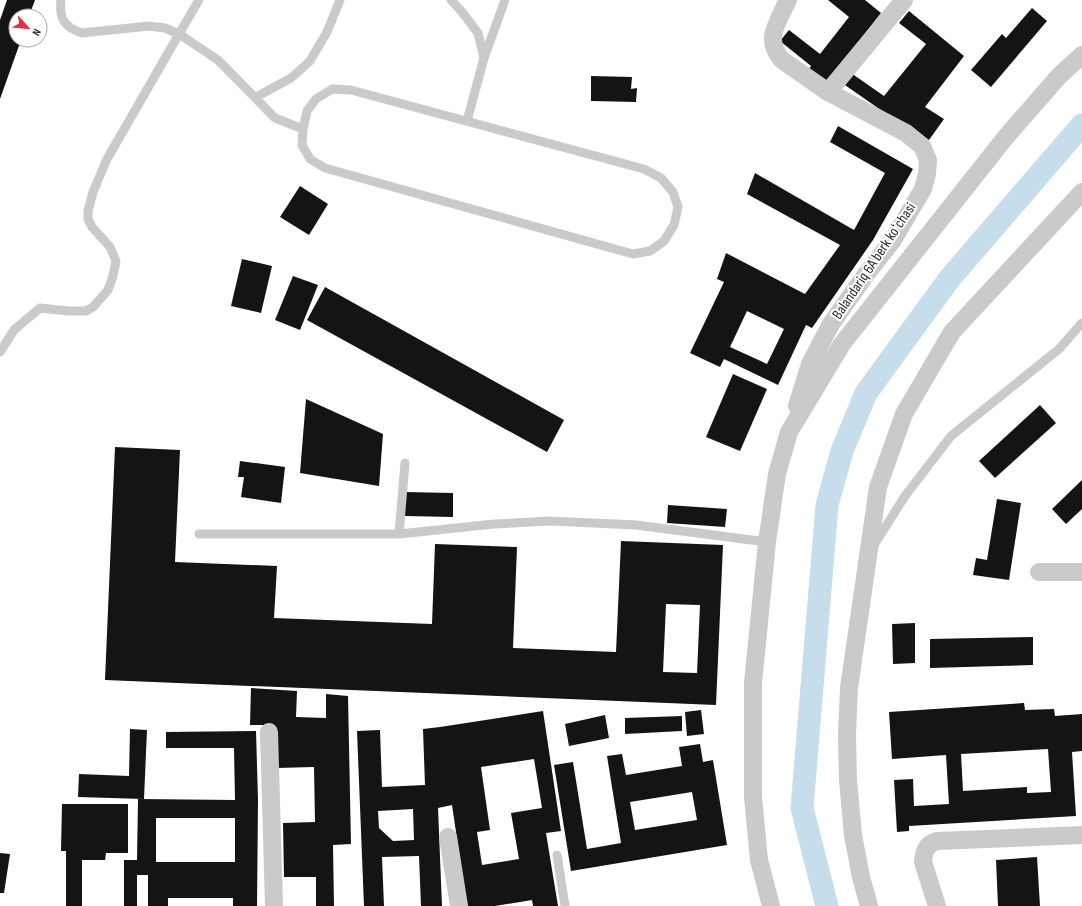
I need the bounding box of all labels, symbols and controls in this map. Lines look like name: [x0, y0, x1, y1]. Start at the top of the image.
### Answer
north arrow: [8, 8, 48, 48]
text: N: [29, 27, 44, 38]
street label: Balandariq 6A berk koʻchasi: [828, 199, 920, 323]

